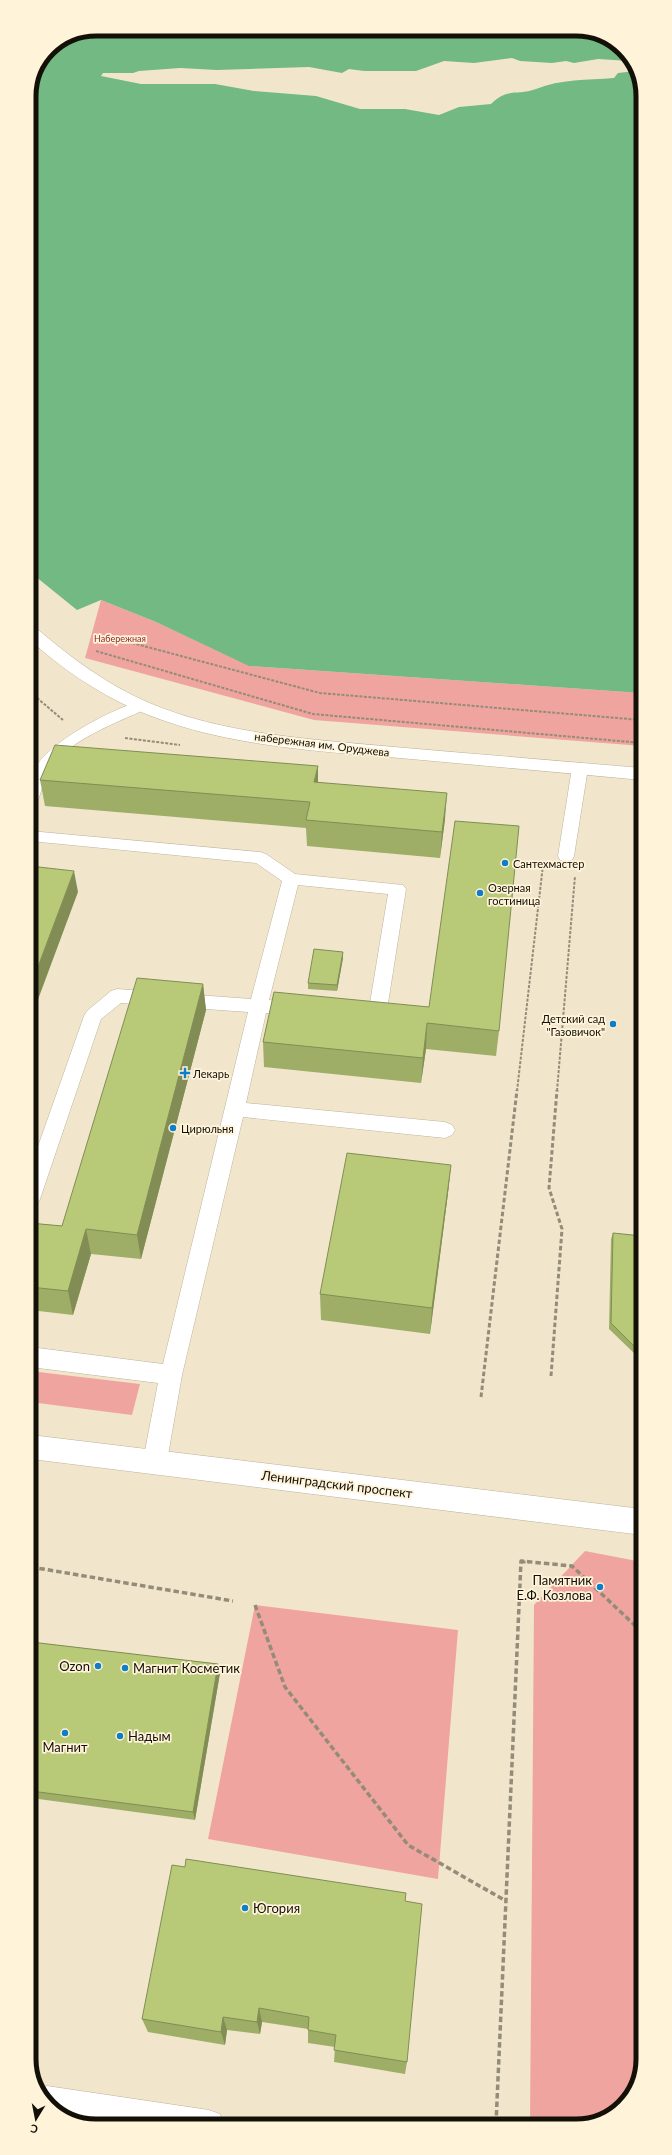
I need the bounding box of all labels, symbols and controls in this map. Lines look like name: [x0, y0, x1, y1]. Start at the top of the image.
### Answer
park label: Набережная: [94, 633, 146, 644]
street label: набережная им. Оруджева: [254, 729, 390, 759]
place label: Сантехмастер: [513, 857, 584, 870]
marker: Сантехмастер: [500, 858, 510, 868]
place label: Озерная гостиница: [488, 881, 540, 907]
marker: Озерная гостиница: [475, 888, 485, 898]
place label: Детский сад "Газовичок": [542, 1012, 605, 1038]
marker: Детский сад "Газовичок": [608, 1019, 618, 1029]
place label: Лекарь: [192, 1067, 229, 1080]
marker: Лекарь: [180, 1068, 190, 1078]
place label: Цирюльня: [181, 1122, 234, 1135]
marker: Цирюльня: [168, 1123, 178, 1133]
street label: Ленинградский проспект: [260, 1467, 414, 1501]
place label: Памятник Е.Ф. Козлова: [516, 1572, 592, 1603]
marker: Памятник Е.Ф. Козлова: [595, 1582, 605, 1592]
place label: Ozon: [59, 1658, 90, 1674]
place label: Магнит Косметик: [133, 1660, 240, 1676]
marker: Ozon: [93, 1661, 103, 1671]
marker: Магнит Косметик: [120, 1663, 130, 1673]
marker: Магнит: [60, 1728, 70, 1738]
place label: Надым: [128, 1728, 171, 1744]
marker: Надым: [115, 1731, 125, 1741]
place label: Магнит: [42, 1739, 88, 1755]
place label: Югория: [253, 1900, 300, 1916]
marker: Югория: [240, 1903, 250, 1913]
north arrow: [16, 2099, 56, 2139]
text: С: [29, 2122, 39, 2136]

